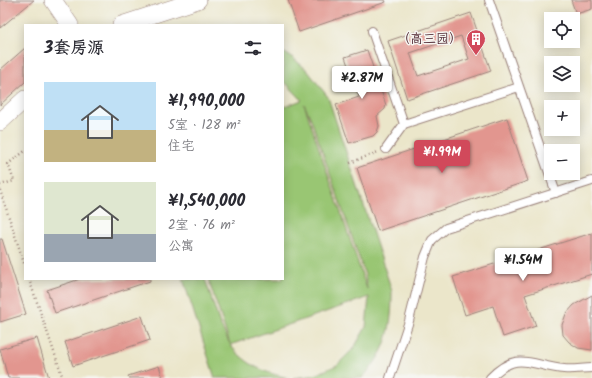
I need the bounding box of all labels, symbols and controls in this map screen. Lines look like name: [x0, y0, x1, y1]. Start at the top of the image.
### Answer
map controls: [544, 12, 580, 180]
button: locate: [544, 12, 580, 48]
building icon: （高三园）: [465, 28, 487, 56]
place label: （高三园）: [397, 29, 462, 50]
text: 3套房源: [44, 35, 104, 62]
icon: filters: [242, 37, 264, 59]
button: layers: [544, 56, 580, 92]
pin: ¥2.87M: [329, 66, 395, 100]
text: ¥2.87M: [341, 68, 383, 89]
text: ¥1,990,000: [168, 88, 245, 115]
icon: home: [76, 98, 124, 146]
button: +: [544, 100, 580, 136]
text: 5室 · 128 m²: [168, 115, 241, 136]
text: 住宅: [168, 136, 194, 157]
pin: ¥1.99M: [409, 140, 475, 174]
text: ¥1.99M: [423, 142, 461, 163]
button: −: [544, 144, 580, 180]
text: ¥1,540,000: [168, 188, 245, 215]
icon: home: [76, 198, 124, 246]
text: 2室 · 76 m²: [168, 215, 235, 236]
text: 公寓: [168, 236, 194, 257]
pin: ¥1.54M: [490, 248, 556, 282]
text: ¥1.54M: [504, 250, 542, 271]

